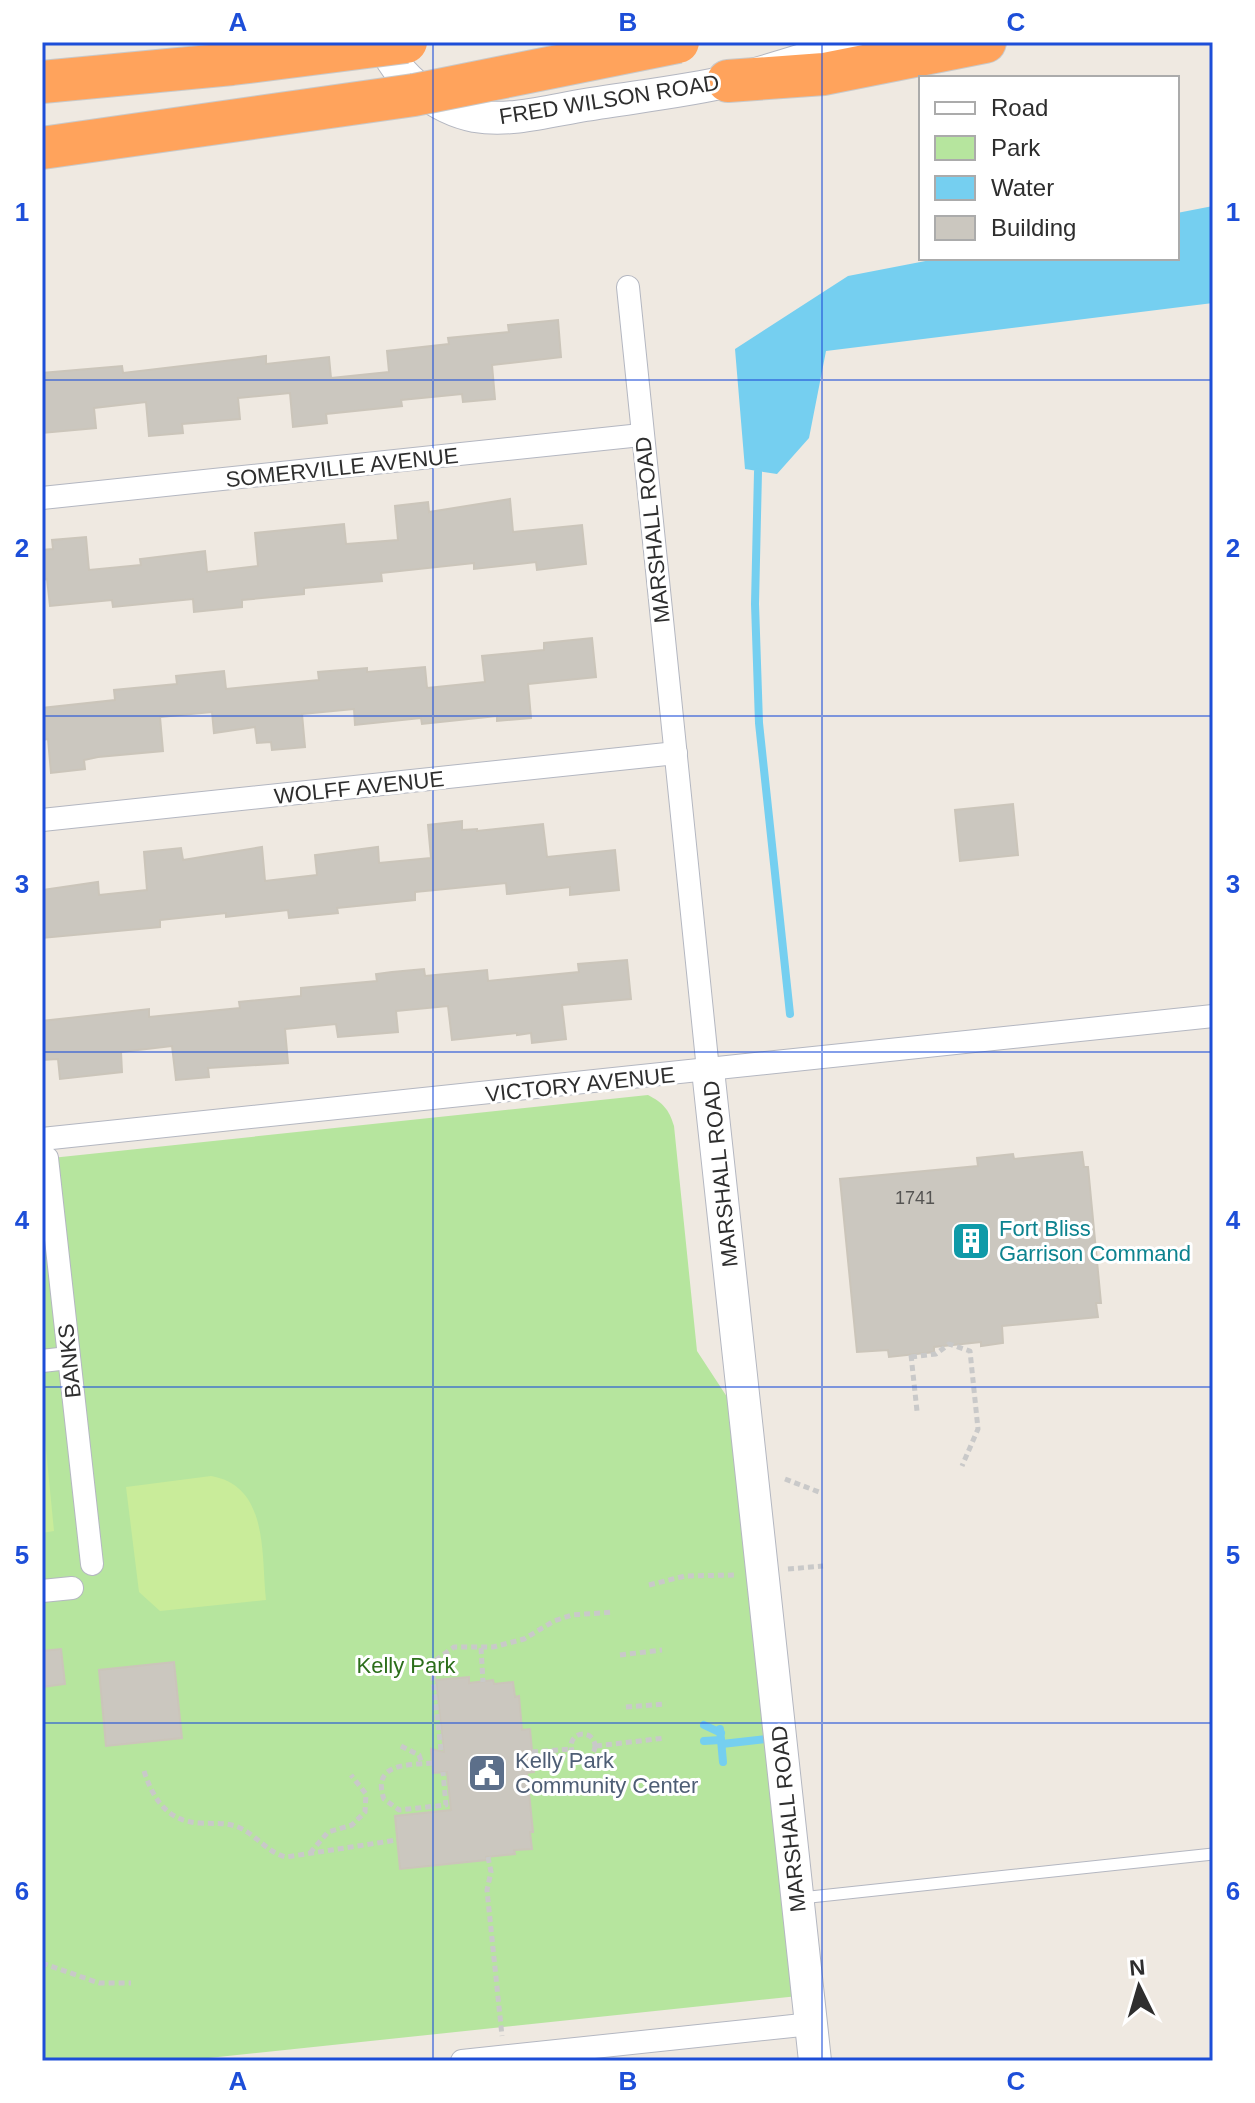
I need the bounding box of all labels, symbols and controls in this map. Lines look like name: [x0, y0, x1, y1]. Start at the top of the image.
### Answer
text: A: [229, 7, 248, 37]
text: B: [619, 7, 637, 37]
text: C: [1007, 7, 1026, 37]
street label: FRED WILSON ROAD: [497, 70, 721, 129]
legend: [919, 76, 1179, 260]
text: Road: [991, 94, 1048, 121]
text: Park: [991, 134, 1041, 161]
text: Water: [991, 174, 1054, 201]
text: 1: [15, 197, 29, 227]
text: 1: [1226, 197, 1240, 227]
text: Building: [991, 214, 1076, 241]
street label: MARSHALL ROAD: [630, 435, 675, 624]
street label: SOMERVILLE AVENUE: [224, 443, 460, 492]
text: 2: [15, 533, 29, 563]
text: 2: [1226, 533, 1240, 563]
street label: WOLFF AVENUE: [273, 766, 445, 809]
text: 3: [15, 869, 29, 899]
text: 3: [1226, 869, 1240, 899]
street label: VICTORY AVENUE: [484, 1062, 676, 1107]
street label: MARSHALL ROAD: [698, 1079, 743, 1268]
house number: 1741: [895, 1188, 935, 1208]
text: 4: [15, 1205, 30, 1235]
text: 4: [1226, 1205, 1241, 1235]
place label: Fort Bliss Garrison Command: [999, 1216, 1191, 1266]
building icon: Fort Bliss Garrison Command: [950, 1220, 992, 1262]
street label: BANKS: [53, 1323, 86, 1399]
text: 5: [15, 1540, 29, 1570]
text: 5: [1226, 1540, 1240, 1570]
park label: Kelly Park: [356, 1653, 457, 1678]
street label: MARSHALL ROAD: [766, 1724, 811, 1913]
place label: Kelly Park Community Center: [515, 1748, 698, 1798]
public building icon: Kelly Park Community Center: [466, 1752, 508, 1794]
text: 6: [15, 1876, 29, 1906]
text: 6: [1226, 1876, 1240, 1906]
north arrow: [1099, 1947, 1179, 2027]
text: N: [1128, 1954, 1146, 1981]
text: A: [229, 2066, 248, 2096]
text: B: [619, 2066, 637, 2096]
text: C: [1007, 2066, 1026, 2096]

